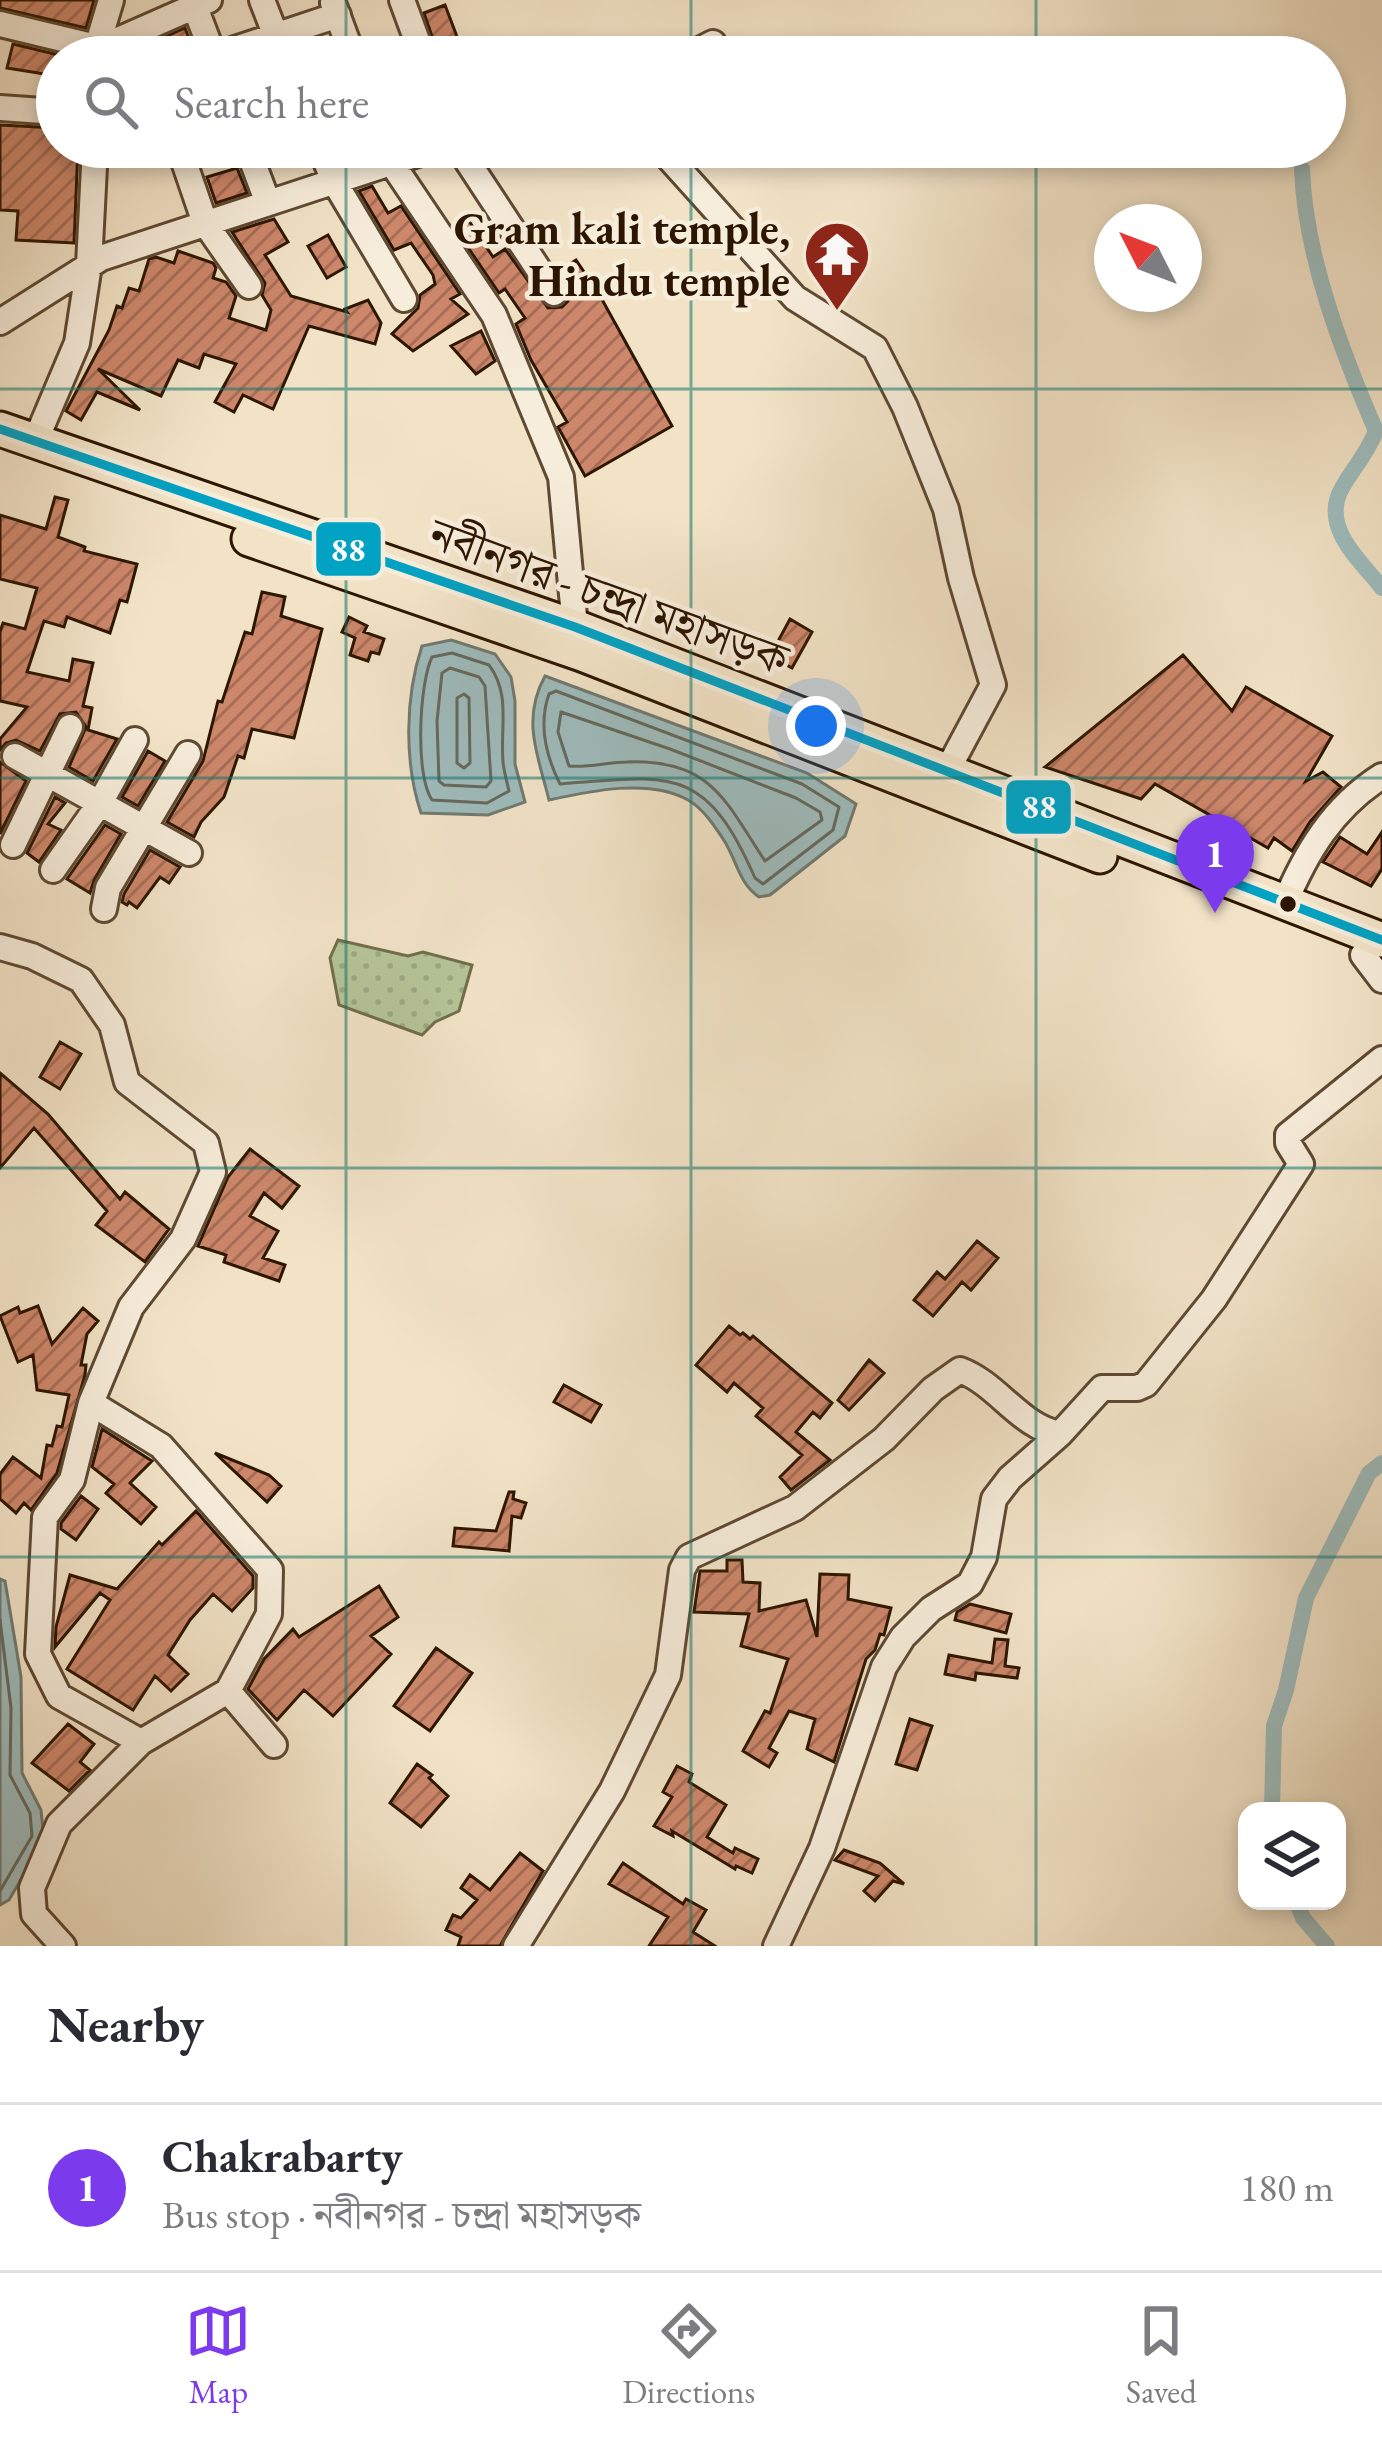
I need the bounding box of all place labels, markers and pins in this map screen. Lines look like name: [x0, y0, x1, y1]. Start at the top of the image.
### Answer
place label: Gram kali temple, Hindu temple: [454, 199, 790, 309]
temple icon: Gram kali temple, Hindu temple: [802, 219, 872, 313]
pin: 1: [1176, 814, 1254, 913]
unlabelled marker: [1277, 893, 1299, 915]

